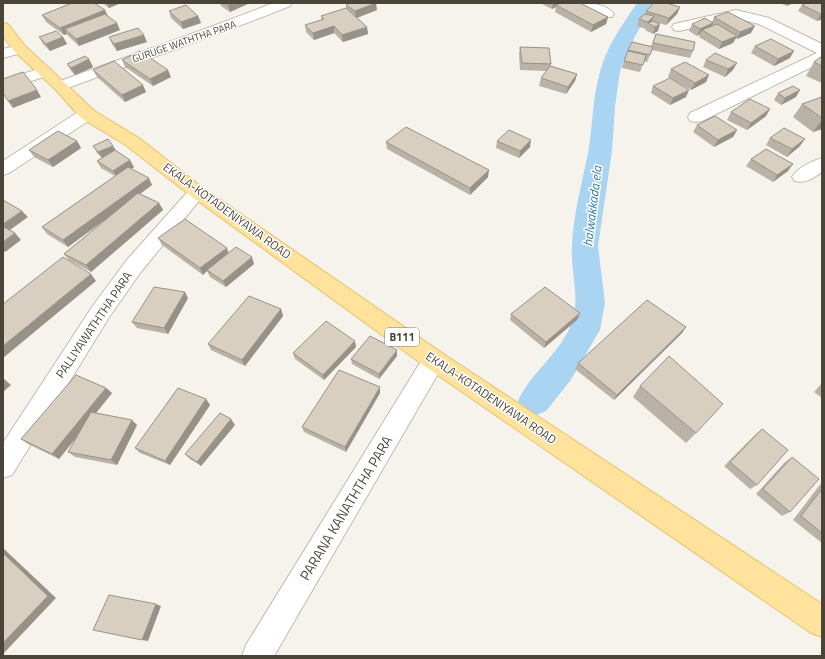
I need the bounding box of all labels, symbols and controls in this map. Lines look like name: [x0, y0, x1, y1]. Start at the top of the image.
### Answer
street label: GURUGE WATHTHA PARA: [130, 17, 238, 66]
street label: EKALA-KOTADENIYAWA ROAD: [159, 158, 295, 264]
water label: halwakkada ela: [577, 163, 607, 247]
street label: PALLIYAWATHTHA PARA: [51, 268, 136, 382]
road number: B111: [385, 328, 419, 346]
street label: EKALA-KOTADENIYAWA ROAD: [422, 347, 561, 449]
street label: PARANA KANATHTHA PARA: [294, 431, 398, 584]

